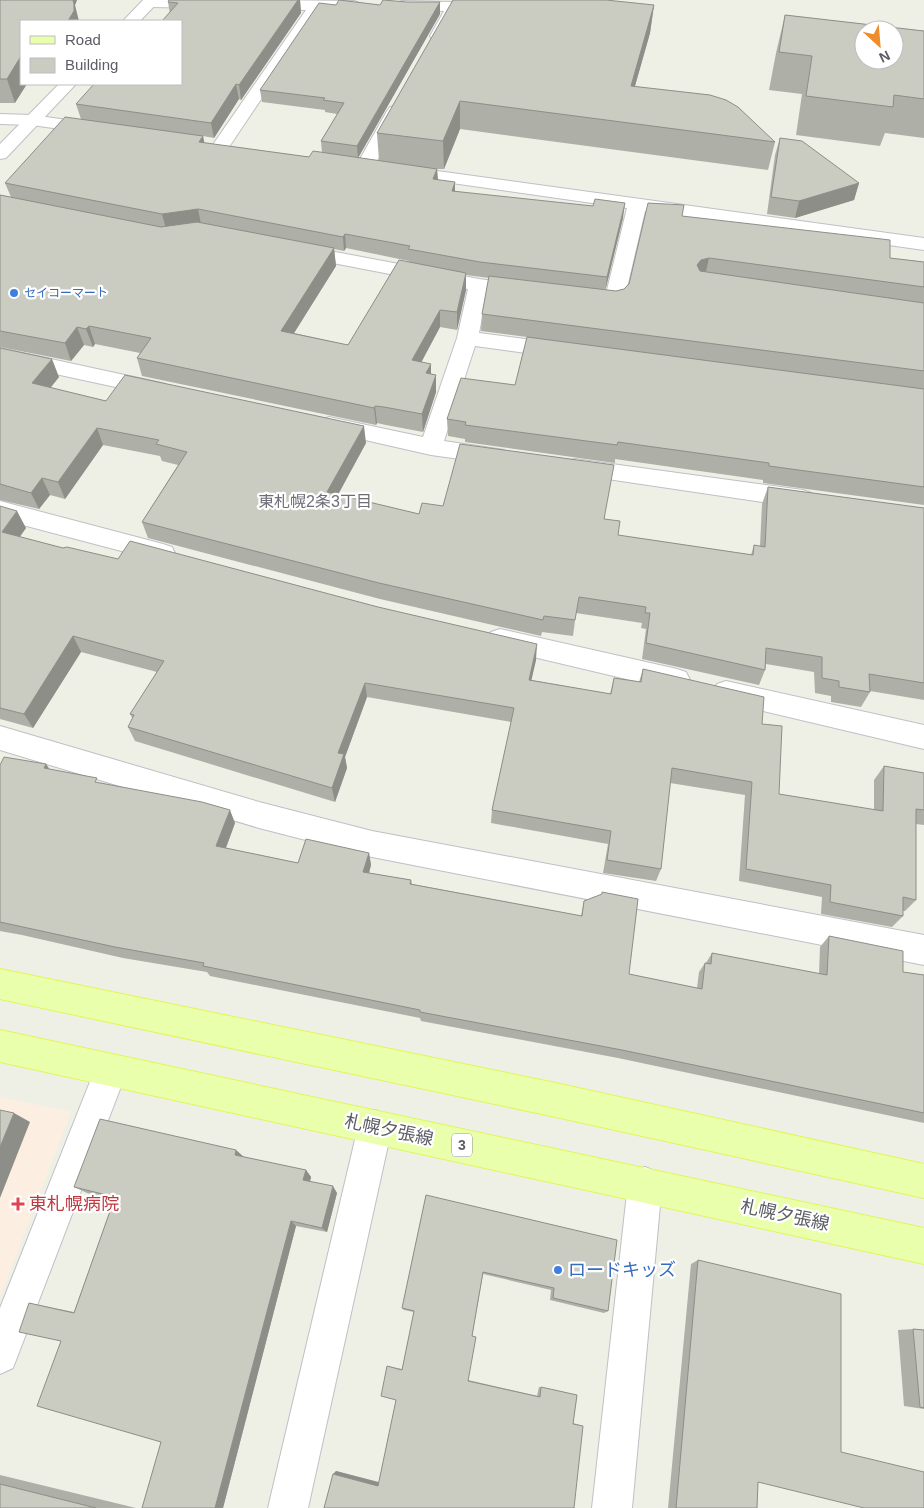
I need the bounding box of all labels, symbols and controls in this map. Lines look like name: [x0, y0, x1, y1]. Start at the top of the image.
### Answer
legend: [20, 20, 182, 85]
north arrow: [854, 20, 904, 70]
text: Road: [65, 31, 101, 48]
text: N: [877, 47, 893, 66]
text: Building: [65, 56, 118, 73]
place label: セイコーマート: [24, 286, 108, 300]
marker: セイコーマート: [8, 287, 20, 299]
district label: 東札幌2条3丁目: [258, 493, 372, 510]
street label: 札幌夕張線: [343, 1111, 435, 1149]
road number: 3: [452, 1134, 472, 1156]
place label: 東札幌病院: [29, 1194, 119, 1214]
street label: 札幌夕張線: [739, 1196, 831, 1234]
marker: 東札幌病院: [11, 1197, 25, 1211]
place label: ロードキッズ: [568, 1260, 676, 1280]
marker: ロードキッズ: [552, 1264, 564, 1276]

